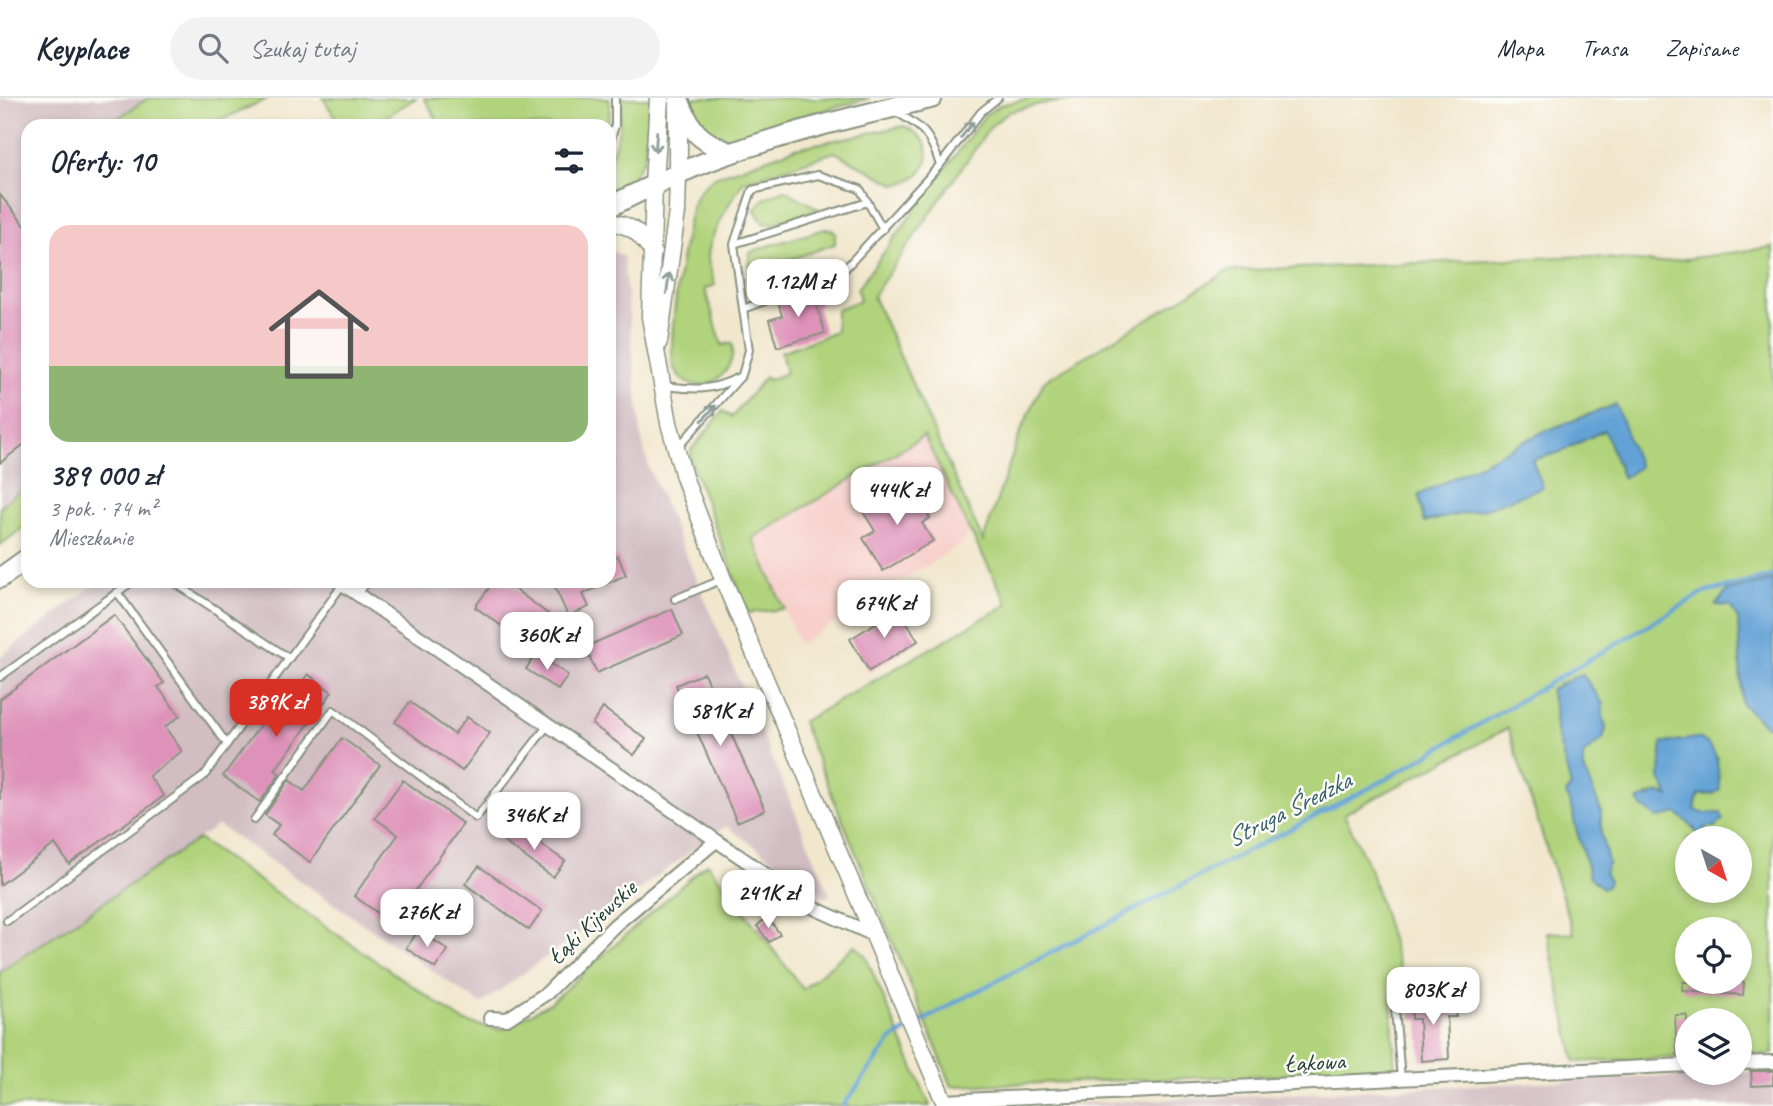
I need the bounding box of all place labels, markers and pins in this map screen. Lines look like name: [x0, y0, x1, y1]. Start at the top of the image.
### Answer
pin: 1.12M zł: [726, 260, 870, 319]
pin: 444K zł: [832, 468, 962, 527]
pin: 674K zł: [819, 580, 949, 640]
pin: 360K zł: [482, 612, 612, 672]
pin: 389K zł: [211, 680, 341, 739]
pin: 581K zł: [655, 688, 785, 748]
pin: 346K zł: [469, 792, 599, 852]
pin: 241K zł: [703, 870, 833, 930]
pin: 276K zł: [362, 890, 492, 949]
pin: 803K zł: [1368, 968, 1498, 1027]

